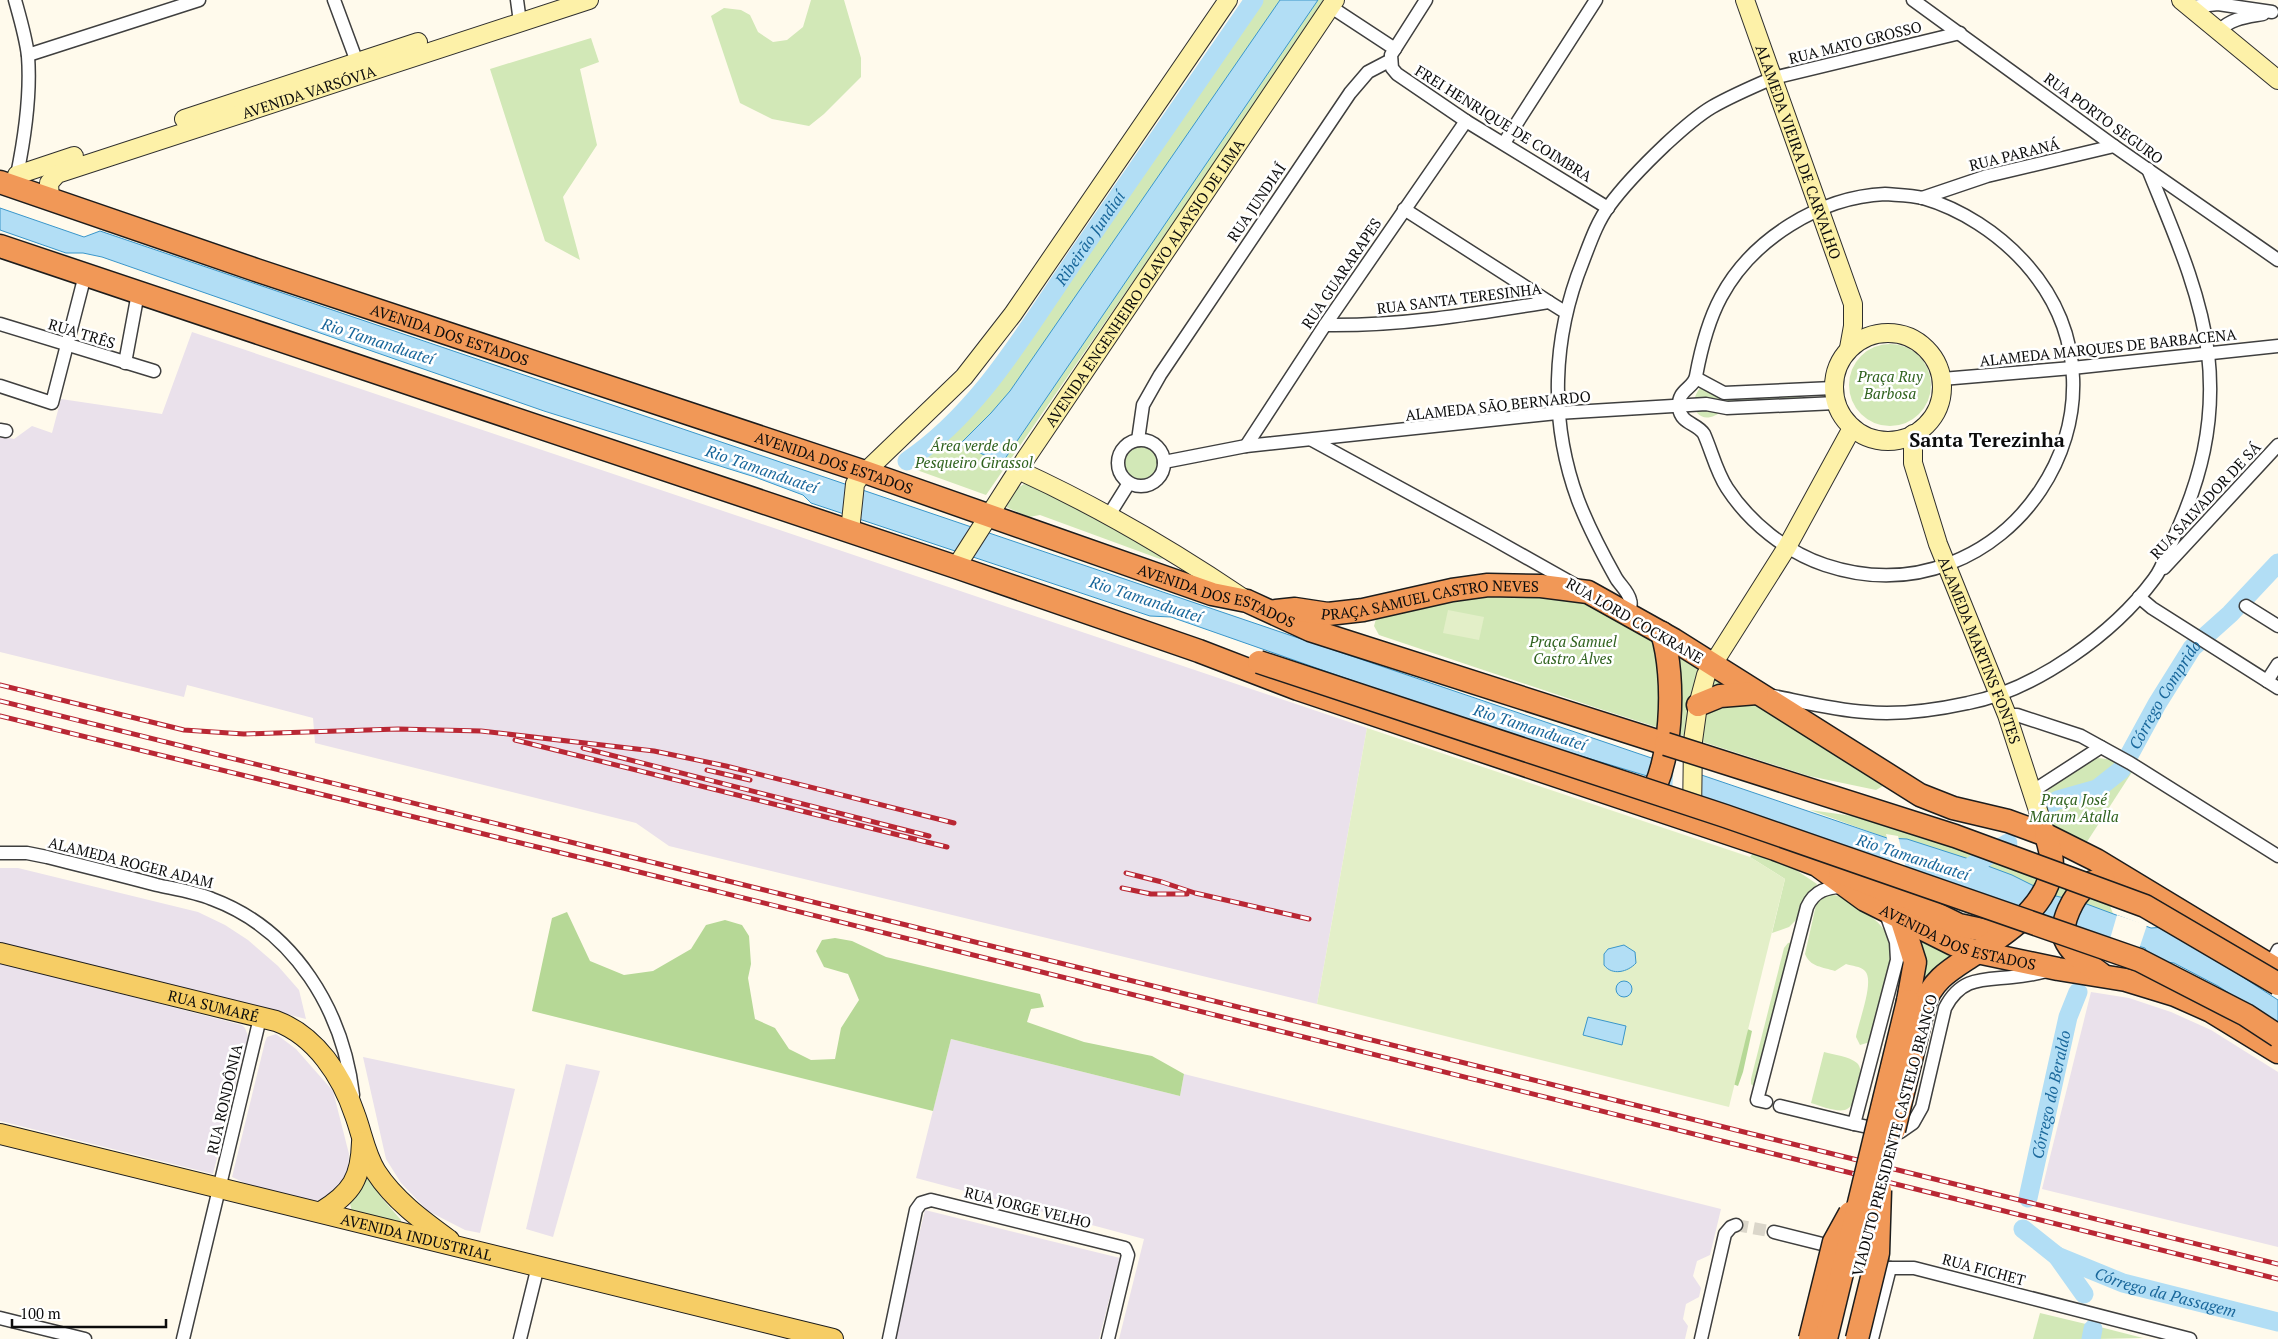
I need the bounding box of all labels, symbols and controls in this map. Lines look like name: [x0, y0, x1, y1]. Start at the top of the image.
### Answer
street label: RUA MATO GROSSO: [1786, 16, 1924, 68]
street label: ALAMEDA VIEIRA DE CARVALHO: [1752, 42, 1846, 262]
street label: AVENIDA VARSÓVIA: [239, 60, 379, 123]
street label: FREI HENRIQUE DE COIMBRA: [1412, 60, 1597, 186]
street label: RUA PORTO SEGURO: [2040, 68, 2168, 168]
street label: RUA PARANÁ: [1967, 133, 2062, 175]
street label: AVENIDA ENGENHEIRO OLAVO ALAYSIO DE LIMA: [1040, 134, 1249, 431]
street label: RUA JUNDIAÍ: [1222, 158, 1290, 245]
water label: Ribeirão Jundiaí: [1049, 185, 1131, 290]
street label: RUA GUARARAPES: [1297, 214, 1385, 332]
street label: RUA SANTA TERESINHA: [1375, 278, 1543, 318]
street label: AVENIDA DOS ESTADOS: [368, 299, 532, 370]
water label: Rio Tamanduateí: [318, 312, 439, 370]
street label: RUA TRÊS: [46, 313, 118, 353]
street label: ALAMEDA MARQUES DE BARBACENA: [1979, 323, 2238, 370]
park label: Praça Ruy Barbosa: [1856, 366, 1924, 403]
street label: ALAMEDA SÃO BERNARDO: [1404, 385, 1592, 425]
street label: AVENIDA DOS ESTADOS: [753, 426, 916, 498]
district label: Santa Terezinha: [1909, 426, 2065, 453]
park label: Área verde do Pesqueiro Girassol: [914, 435, 1034, 472]
street label: RUA SALVADOR DE SÁ: [2145, 437, 2265, 563]
water label: Rio Tamanduateí: [702, 439, 823, 499]
street label: ALAMEDA MARTINS FONTES: [1934, 554, 2026, 746]
street label: AVENIDA DOS ESTADOS: [1135, 559, 1298, 632]
water label: Rio Tamanduateí: [1086, 570, 1207, 628]
street label: RUA LORD COCKRANE: [1563, 573, 1707, 667]
street label: PRAÇA SAMUEL CASTRO NEVES: [1320, 575, 1539, 624]
park label: Praça Samuel Castro Alves: [1528, 631, 1618, 668]
water label: Córrego Comprido: [2123, 634, 2206, 753]
water label: Rio Tamanduateí: [1470, 698, 1591, 756]
park label: Praça José Marum Atalla: [2028, 789, 2119, 826]
water label: Rio Tamanduateí: [1853, 828, 1974, 886]
street label: ALAMEDA ROGER ADAM: [46, 832, 216, 892]
street label: AVENIDA DOS ESTADOS: [1877, 899, 2038, 974]
street label: RUA SUMARÉ: [166, 985, 261, 1026]
street label: VIADUTO PRESIDENTE CASTELO BRANCO: [1847, 992, 1941, 1278]
water label: Córrego do Beraldo: [2026, 1028, 2076, 1161]
street label: RUA RONDÔNIA: [202, 1041, 247, 1156]
street label: RUA JORGE VELHO: [962, 1182, 1094, 1232]
street label: AVENIDA INDUSTRIAL: [339, 1208, 494, 1265]
street label: RUA FICHET: [1940, 1248, 2028, 1290]
water label: Córrego da Passagem: [2092, 1262, 2239, 1322]
scale bar: [12, 1296, 166, 1328]
text: 100 m: [20, 1303, 61, 1323]

